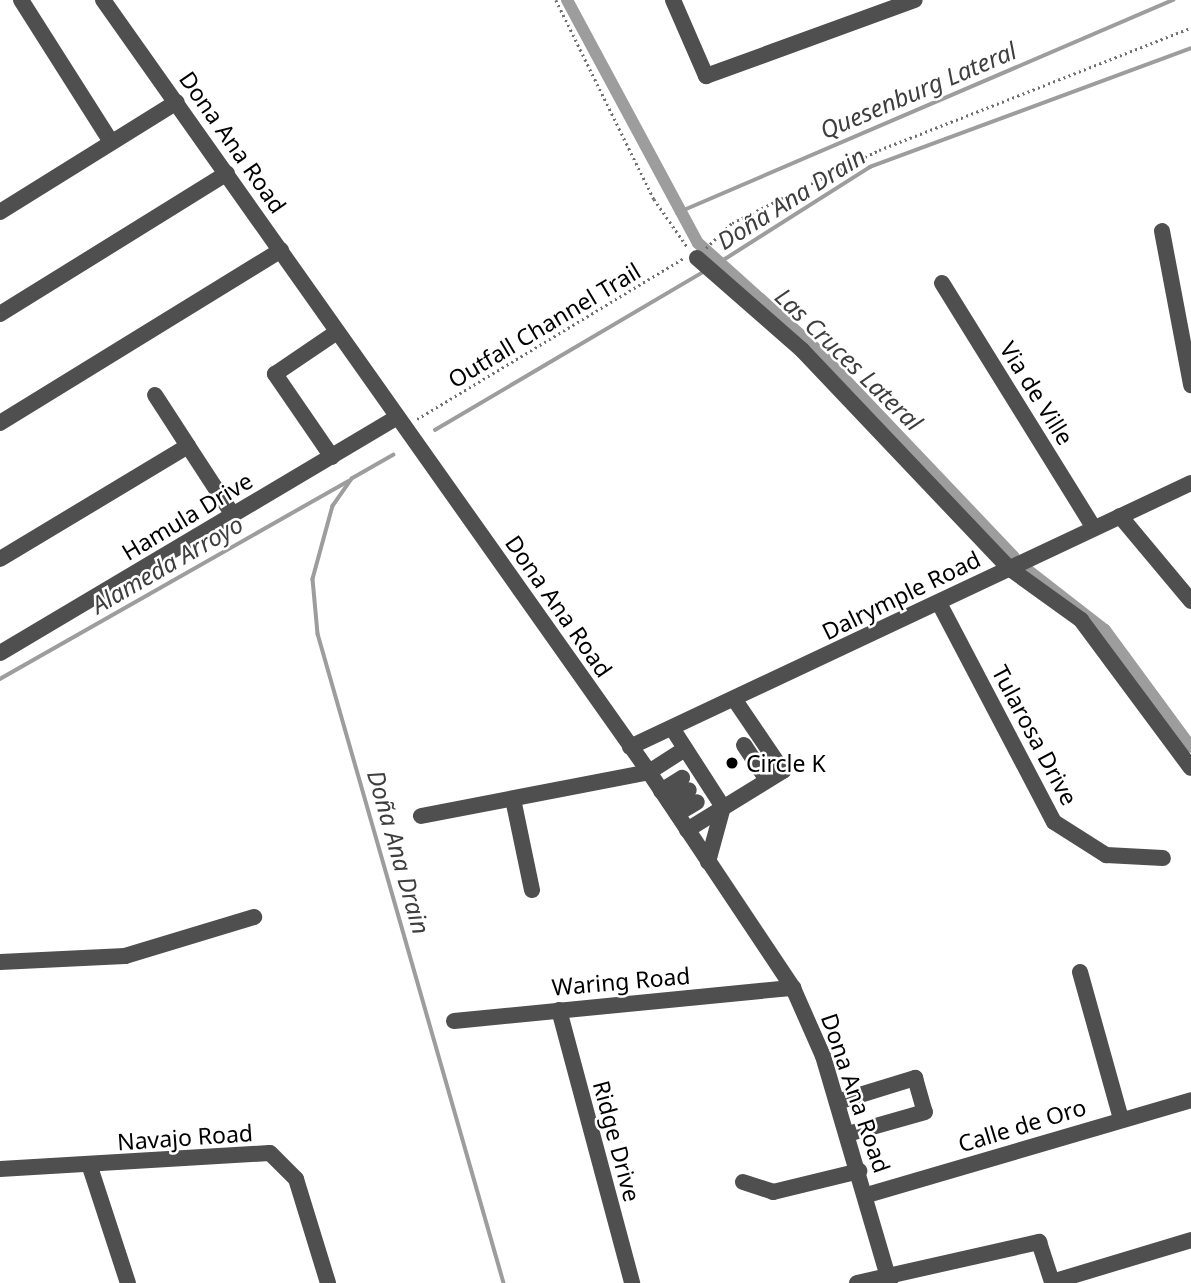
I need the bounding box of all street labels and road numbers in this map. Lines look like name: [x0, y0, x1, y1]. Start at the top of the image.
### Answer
street label: Dona Ana Road: [174, 66, 292, 218]
street label: Outfall Channel Trail: [443, 257, 645, 393]
street label: Via de Ville: [994, 336, 1080, 450]
street label: Hamula Drive: [117, 466, 257, 566]
street label: Dona Ana Road: [500, 530, 618, 682]
street label: Dalrymple Road: [817, 545, 985, 645]
street label: Tularosa Drive: [987, 660, 1083, 810]
street label: Waring Road: [551, 961, 691, 1001]
street label: Dona Ana Road: [816, 1010, 896, 1176]
street label: Ridge Drive: [588, 1077, 646, 1205]
street label: Calle de Oro: [955, 1092, 1089, 1158]
street label: Navajo Road: [116, 1118, 254, 1156]

